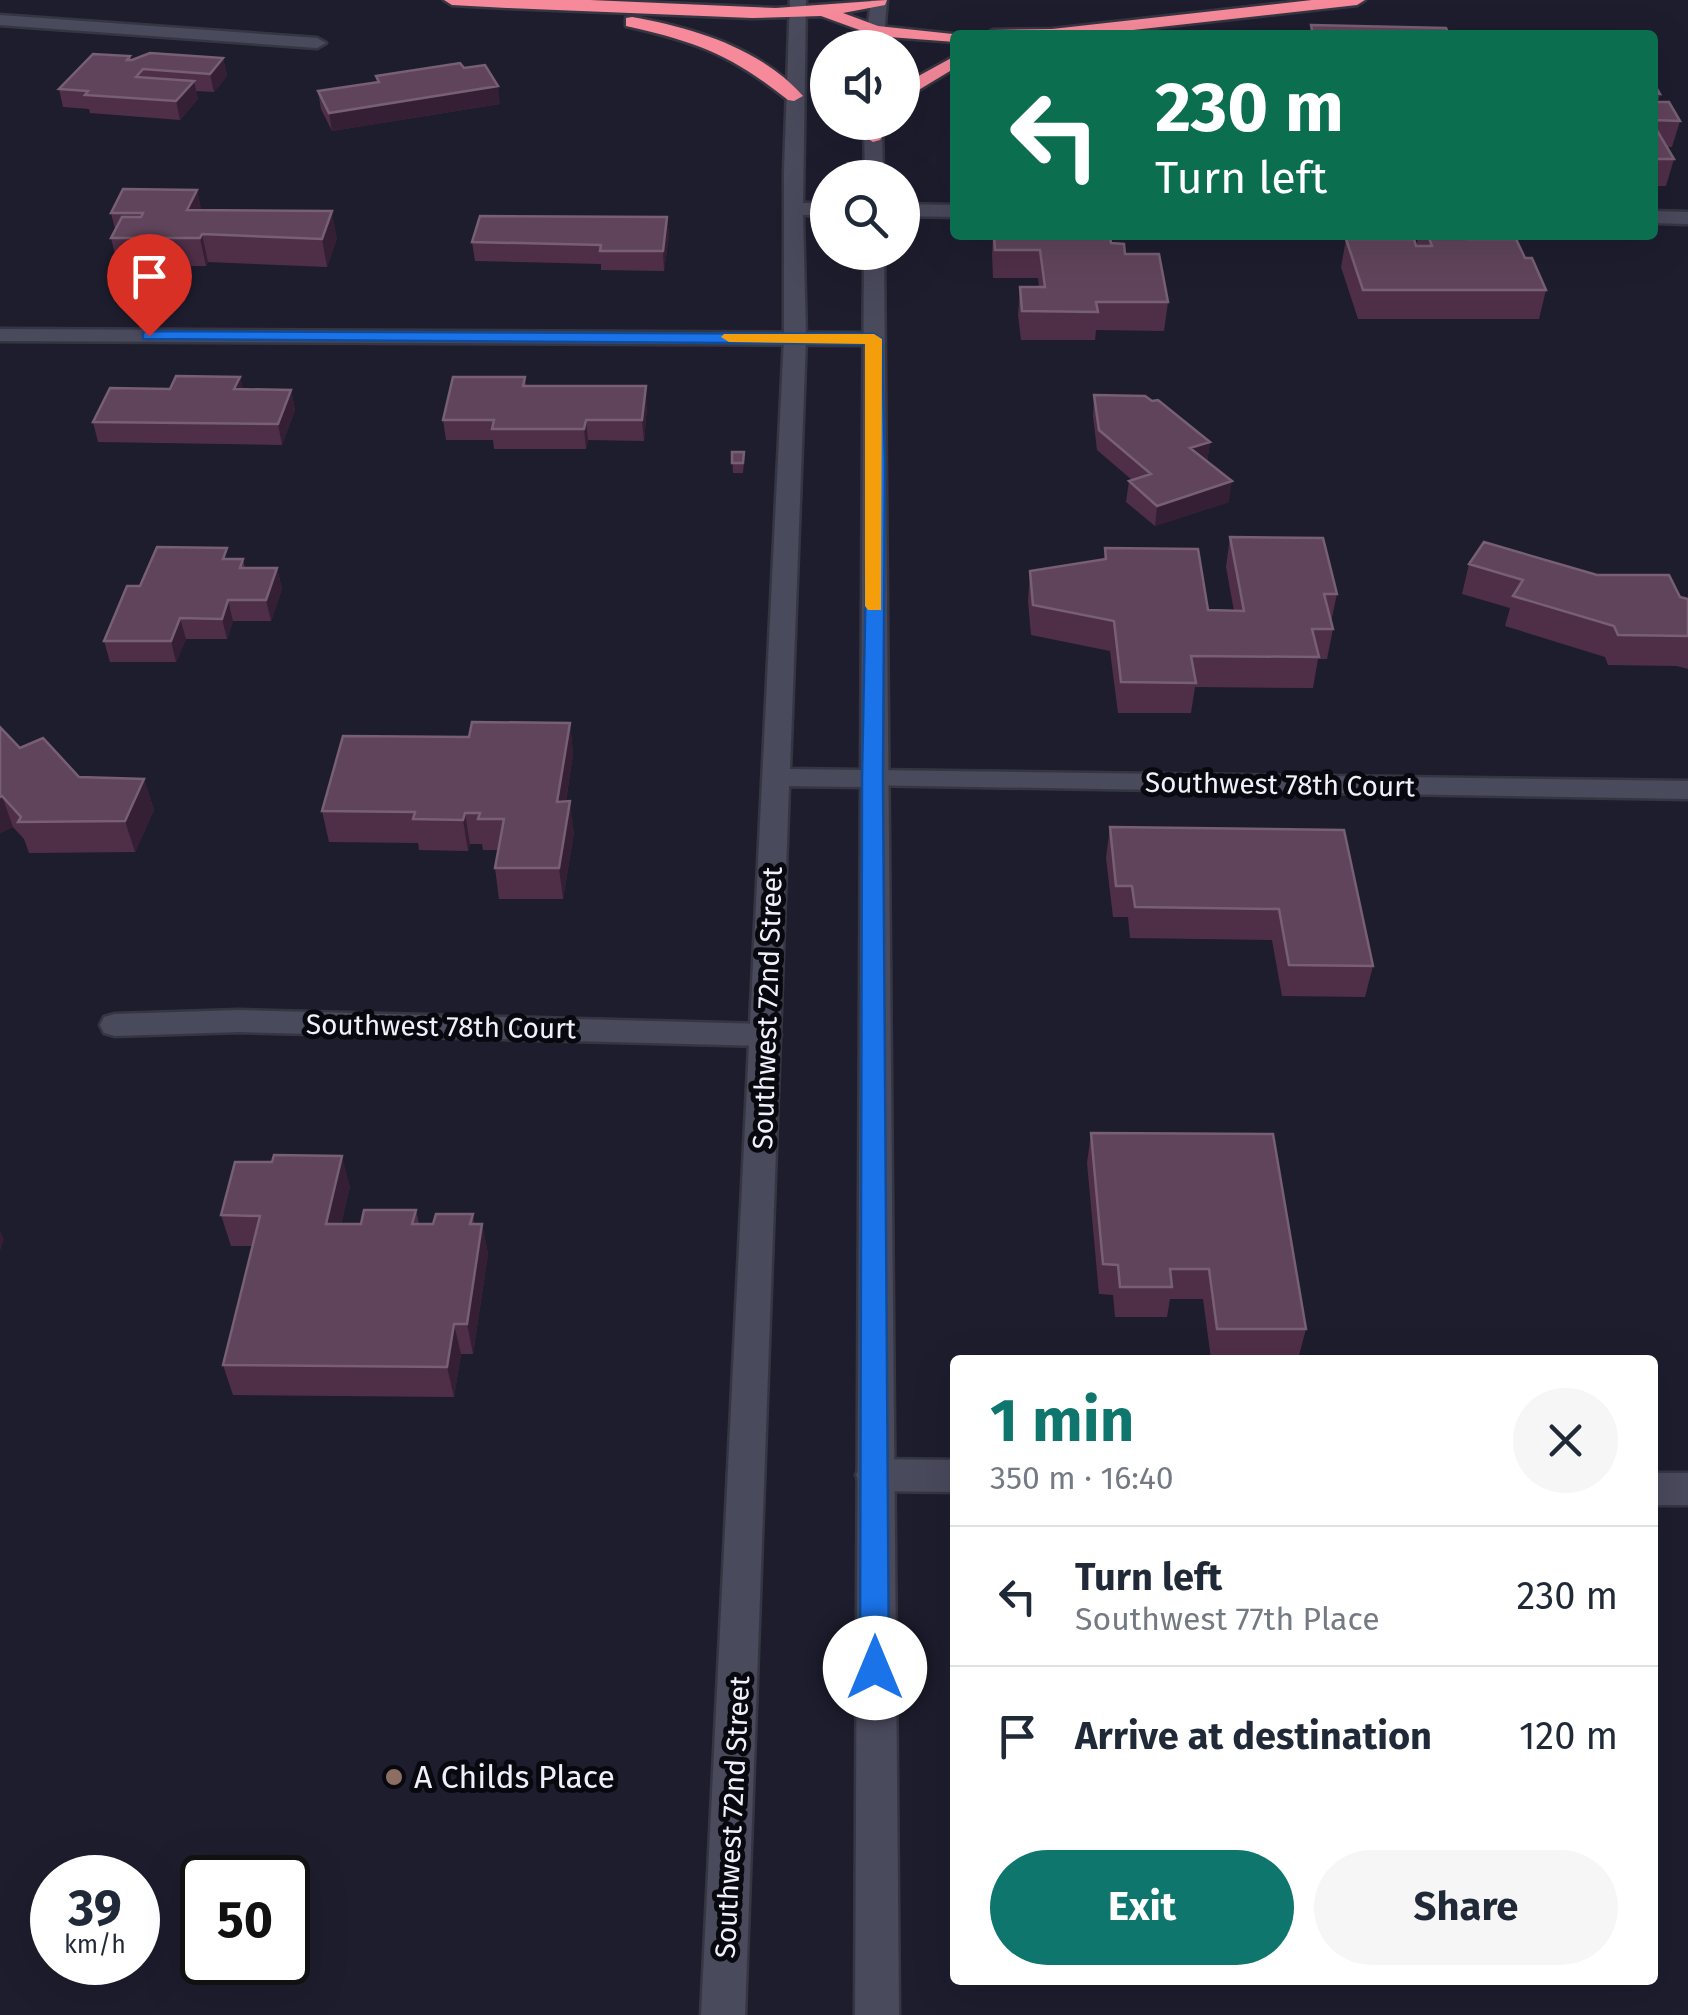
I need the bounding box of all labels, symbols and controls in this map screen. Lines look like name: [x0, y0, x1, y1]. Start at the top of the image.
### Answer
map controls: [810, 30, 920, 270]
button: sound: [810, 30, 920, 140]
text: 230 m: [1155, 66, 1344, 150]
icon: left: [990, 70, 1120, 200]
text: Turn left: [1155, 151, 1327, 205]
button: search: [810, 160, 920, 270]
pin: [107, 234, 192, 337]
icon: arrive: [122, 249, 177, 304]
street label: Southwest 78th Court: [1145, 766, 1416, 803]
street label: Southwest 72nd Street: [746, 865, 789, 1150]
street label: Southwest 78th Court: [306, 1008, 577, 1045]
text: 1 min: [990, 1385, 1134, 1457]
button: close: [1513, 1388, 1618, 1493]
text: 350 m · 16:40: [990, 1459, 1174, 1497]
text: Turn left: [1075, 1554, 1222, 1600]
icon: left: [990, 1569, 1045, 1624]
text: 230 m: [1517, 1573, 1618, 1619]
text: Southwest 77th Place: [1075, 1600, 1380, 1638]
position arrow: [823, 1616, 927, 1720]
street label: Southwest 72nd Street: [709, 1674, 756, 1959]
icon: arrive: [990, 1709, 1045, 1764]
text: Arrive at destination: [1075, 1713, 1432, 1759]
text: 120 m: [1519, 1713, 1618, 1759]
place label: A Childs Place: [414, 1758, 615, 1796]
marker: A Childs Place: [383, 1766, 405, 1788]
button: Exit: [990, 1850, 1294, 1965]
button: Share: [1314, 1850, 1618, 1965]
speed limit sign: 50: [180, 1855, 310, 1985]
text: 39: [68, 1878, 122, 1938]
text: km/h: [64, 1930, 126, 1960]

